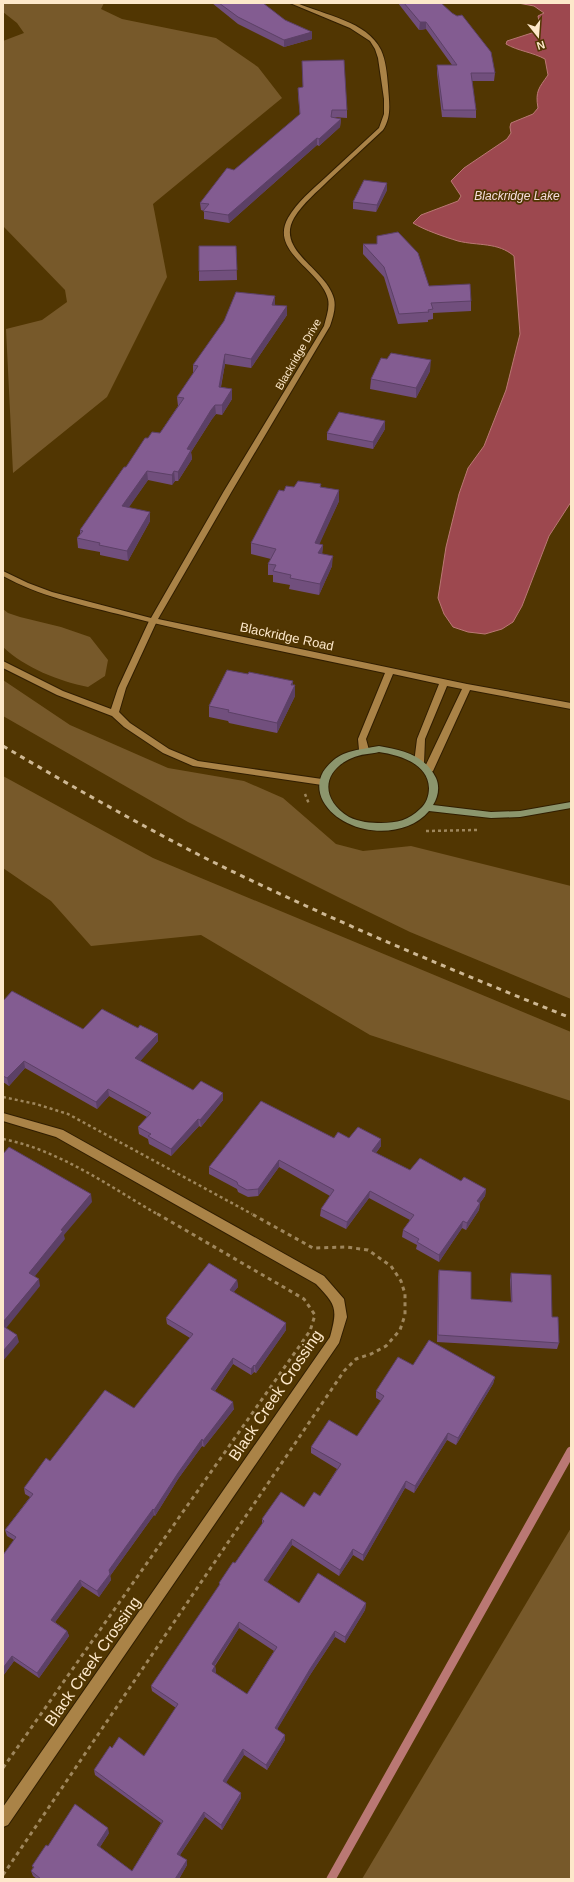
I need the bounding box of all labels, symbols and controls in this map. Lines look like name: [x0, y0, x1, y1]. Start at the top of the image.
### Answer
north arrow: [518, 16, 558, 56]
text: N: [535, 39, 546, 52]
water label: Blackridge Lake: [474, 189, 560, 203]
street label: Blackridge Drive: [273, 316, 323, 392]
street label: Blackridge Road: [239, 619, 335, 654]
street label: Black Creek Crossing: [225, 1327, 325, 1464]
street label: Black Creek Crossing: [41, 1593, 143, 1729]

